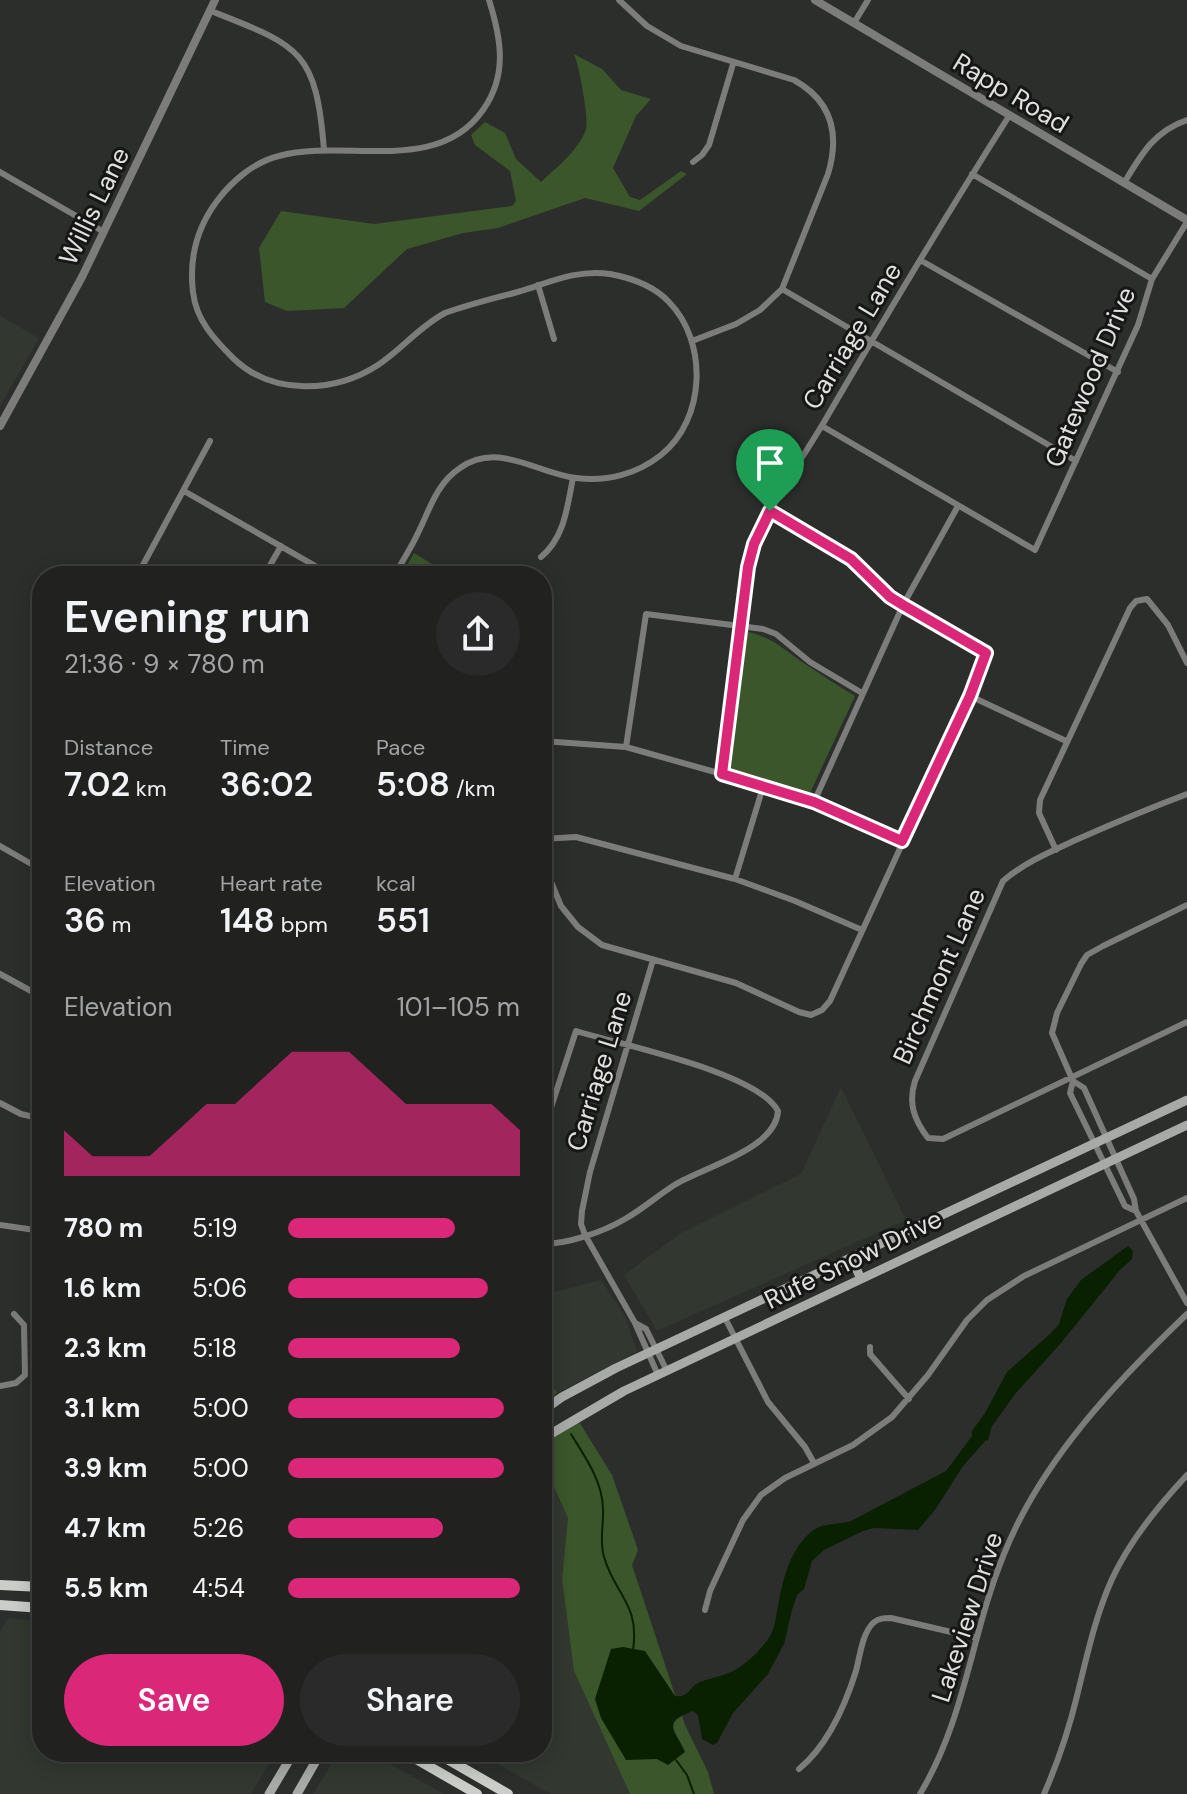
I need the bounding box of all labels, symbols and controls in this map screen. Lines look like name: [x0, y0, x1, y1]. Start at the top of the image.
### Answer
street label: Rapp Road: [947, 45, 1075, 141]
street label: Willis Lane: [51, 142, 137, 270]
street label: Carriage Lane: [795, 256, 909, 416]
street label: Gatewood Drive: [1037, 282, 1143, 472]
pin: [736, 429, 804, 511]
icon: arrive: [748, 441, 792, 485]
text: Evening run: [64, 588, 311, 646]
button: share: [436, 592, 520, 676]
text: 21:36 · 9 × 780 m: [64, 647, 265, 681]
text: Distance: [64, 733, 153, 762]
text: Time: [220, 733, 270, 762]
text: Pace: [376, 733, 425, 762]
text: 7.02: [64, 762, 130, 807]
text: 36:02: [220, 762, 313, 807]
text: 5:08: [376, 762, 450, 807]
text: km: [130, 774, 167, 803]
text: /km: [450, 774, 495, 803]
text: Elevation: [64, 869, 156, 898]
text: Heart rate: [220, 869, 323, 898]
text: kcal: [376, 869, 416, 898]
street label: Birchmont Lane: [885, 883, 993, 1069]
text: 36: [64, 898, 106, 943]
text: 148: [220, 898, 275, 943]
text: 551: [376, 898, 430, 943]
text: m: [106, 910, 131, 939]
text: bpm: [275, 910, 328, 939]
street label: Carriage Lane: [559, 987, 639, 1155]
text: Elevation: [64, 990, 172, 1024]
text: 101–105 m: [397, 990, 520, 1024]
street label: Rufe Snow Drive: [759, 1201, 947, 1317]
text: 780 m: [64, 1211, 143, 1245]
text: 5:19: [192, 1211, 238, 1245]
text: 1.6 km: [64, 1271, 141, 1305]
text: 5:06: [192, 1271, 247, 1305]
text: 2.3 km: [64, 1331, 147, 1365]
text: 5:18: [192, 1331, 237, 1365]
text: 3.1 km: [64, 1391, 140, 1425]
text: 5:00: [192, 1391, 249, 1425]
text: 3.9 km: [64, 1451, 148, 1485]
text: 5:00: [192, 1451, 249, 1485]
text: 4.7 km: [64, 1511, 146, 1545]
text: 5:26: [192, 1511, 244, 1545]
street label: Lakeview Drive: [924, 1528, 1010, 1706]
text: 5.5 km: [64, 1571, 149, 1605]
text: 4:54: [192, 1571, 245, 1605]
button: Save: [64, 1654, 284, 1746]
button: Share: [300, 1654, 520, 1746]

